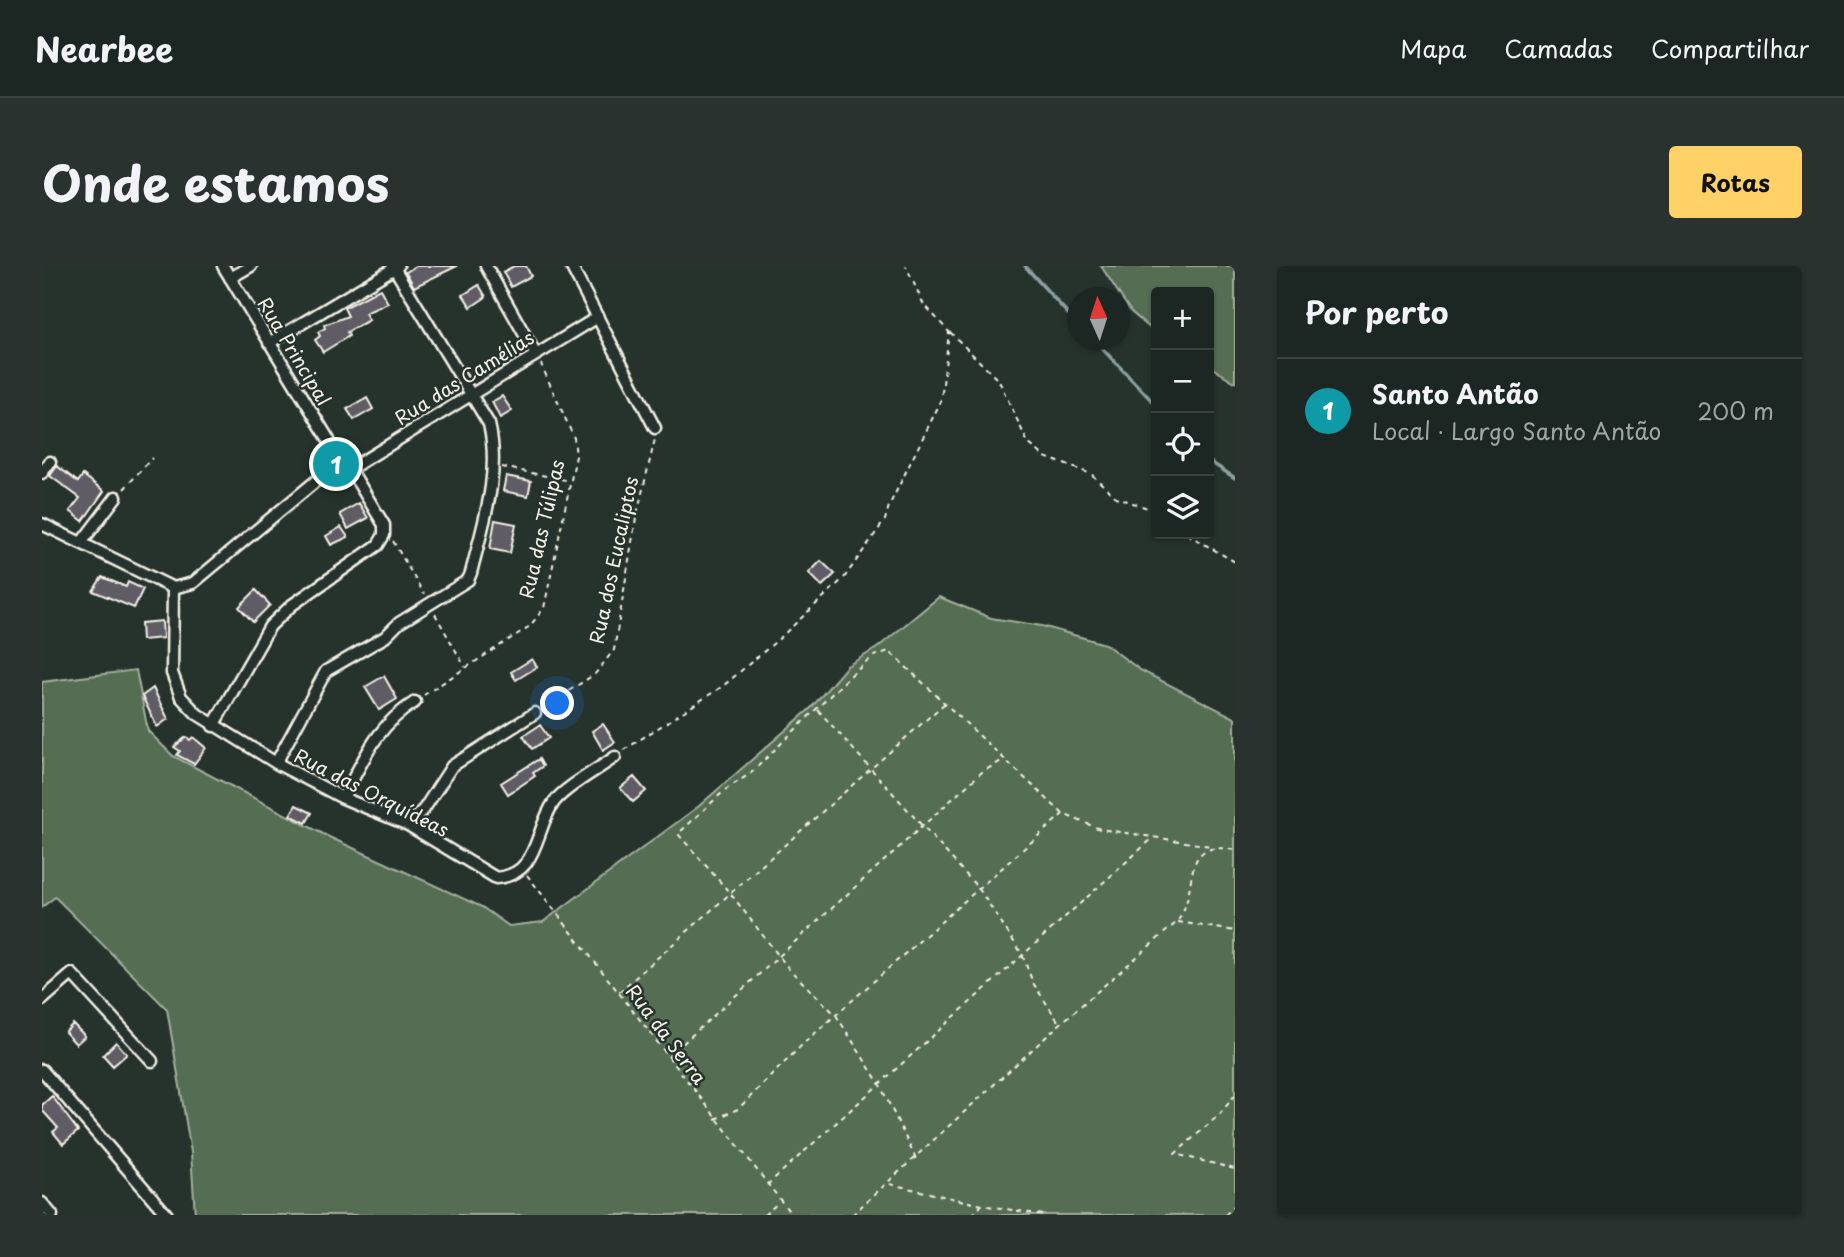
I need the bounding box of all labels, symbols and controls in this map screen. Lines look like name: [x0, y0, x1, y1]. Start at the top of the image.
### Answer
text: Nearbee: [35, 23, 173, 73]
text: Mapa: [1400, 30, 1466, 66]
text: Camadas: [1504, 30, 1613, 66]
text: Compartilhar: [1651, 30, 1809, 66]
text: Onde estamos: [42, 145, 389, 219]
button: Rotas: [1669, 146, 1802, 218]
north arrow: [1067, 287, 1130, 350]
map controls: [1151, 287, 1214, 539]
button: +: [1151, 287, 1214, 350]
text: Por perto: [1305, 289, 1448, 334]
street label: Rua Principal: [252, 292, 338, 410]
street label: Rua das Camélias: [389, 323, 539, 431]
button: −: [1151, 350, 1214, 413]
text: Santo Antão: [1372, 374, 1539, 413]
text: 1: [1323, 393, 1334, 428]
text: 200 m: [1697, 393, 1774, 428]
button: locate: [1151, 413, 1214, 476]
text: Local · Largo Santo Antão: [1372, 413, 1661, 448]
pin: 1: [313, 438, 359, 490]
street label: Rua das Túlipas: [511, 457, 571, 601]
street label: Rua dos Eucaliptos: [582, 474, 644, 646]
button: layers: [1151, 476, 1214, 539]
your location: [540, 686, 574, 720]
street label: Rua das Orquídeas: [290, 741, 454, 843]
street label: Rua da Serra: [620, 978, 714, 1091]

